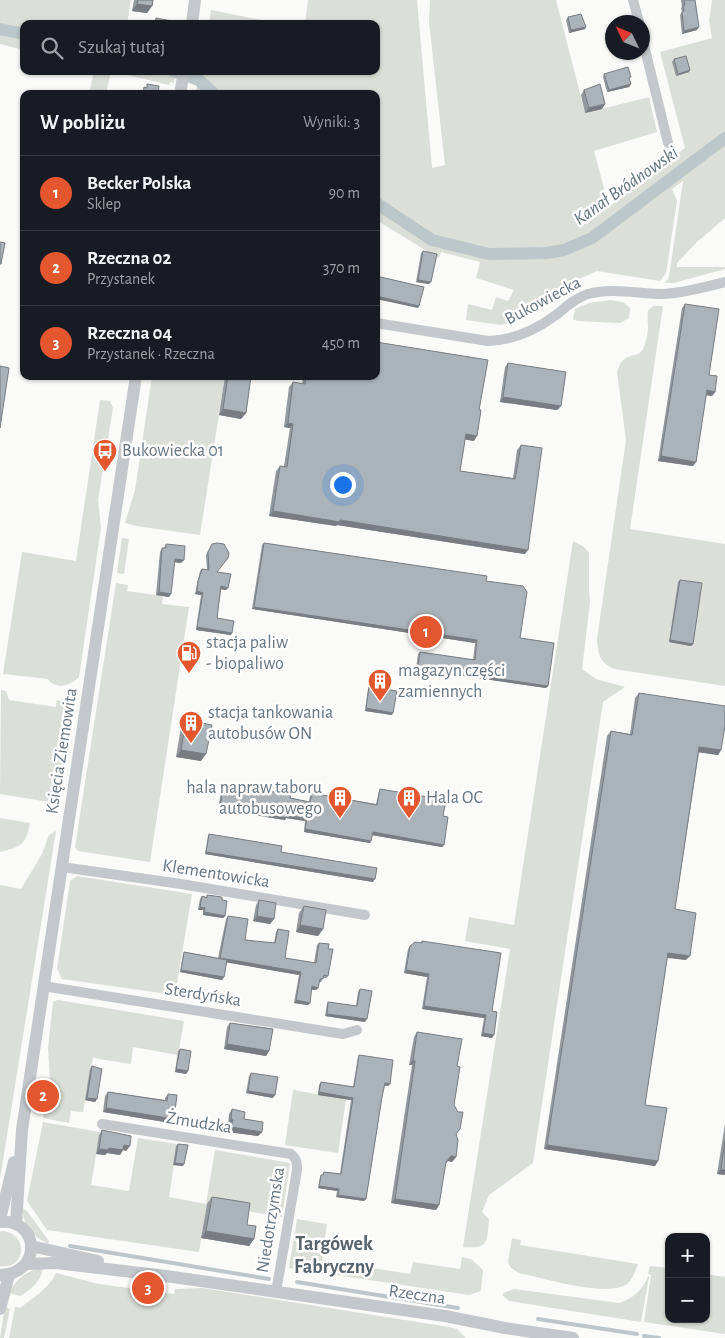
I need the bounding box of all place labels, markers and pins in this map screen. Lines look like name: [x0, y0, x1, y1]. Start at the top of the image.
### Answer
bus stop icon: Bukowiecka 01: [92, 438, 118, 472]
place label: Bukowiecka 01: [122, 442, 224, 460]
pin: 1: [410, 613, 442, 651]
place label: stacja paliw - biopaliwo: [206, 634, 288, 673]
fuel station icon: stacja paliw - biopaliwo: [176, 640, 202, 674]
place label: magazyn części zamiennych: [398, 662, 505, 701]
building icon: magazyn części zamiennych: [367, 668, 393, 702]
place label: stacja tankowania autobusów ON: [208, 704, 333, 743]
building icon: stacja tankowania autobusów ON: [178, 710, 204, 744]
place label: hala napraw taboru autobusowego: [186, 779, 322, 818]
building icon: hala napraw taboru autobusowego: [327, 785, 353, 819]
building icon: Hala OC: [396, 785, 422, 819]
place label: Hala OC: [426, 789, 483, 807]
pin: 2: [27, 1077, 59, 1115]
pin: 3: [132, 1269, 164, 1307]

